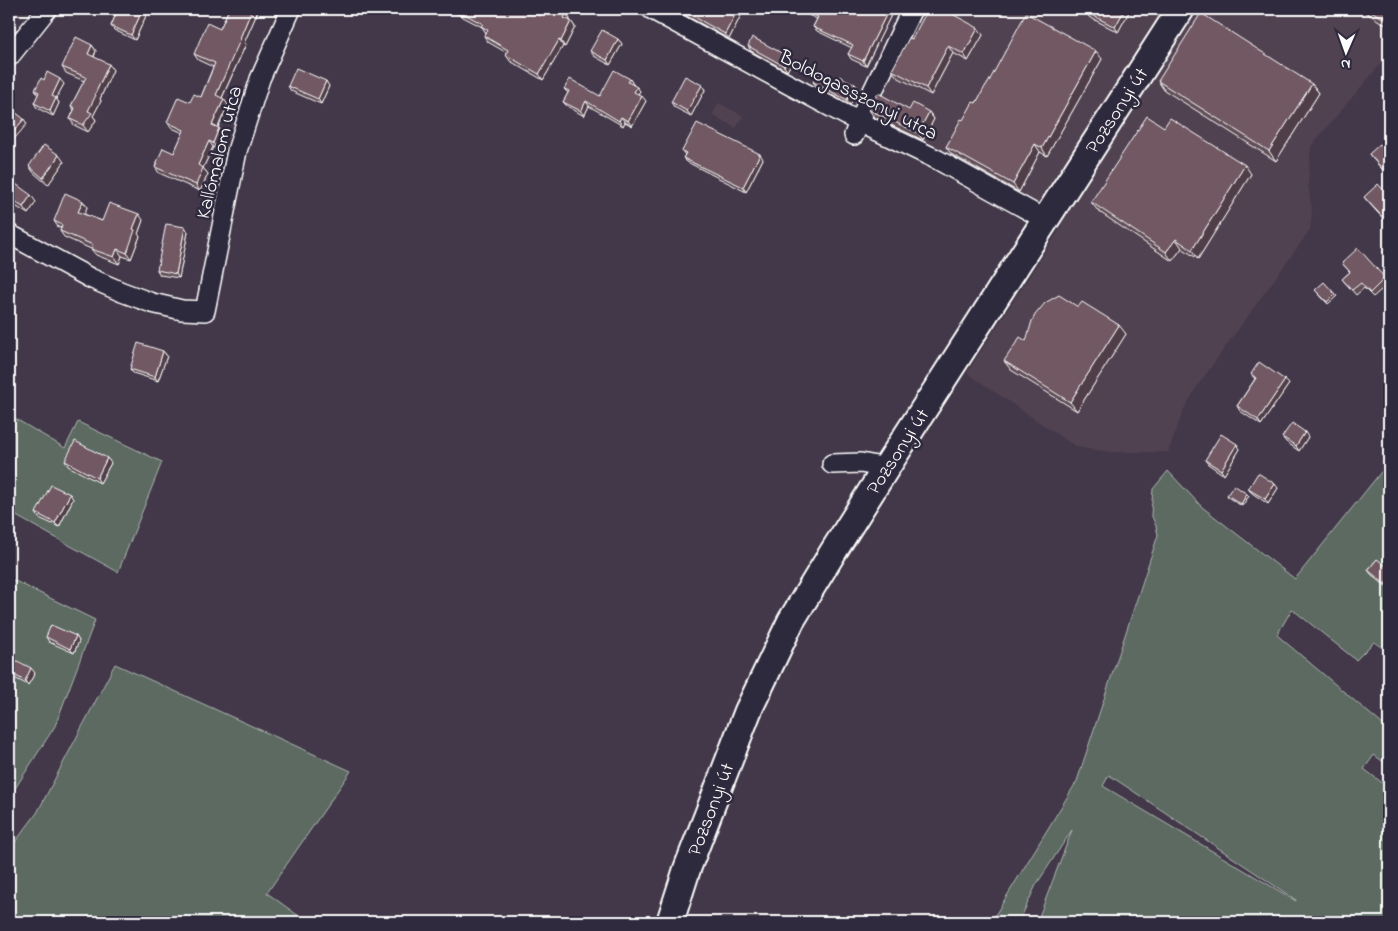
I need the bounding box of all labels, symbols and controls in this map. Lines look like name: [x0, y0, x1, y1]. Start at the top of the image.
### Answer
north arrow: [1320, 28, 1370, 78]
street label: Boldogasszonyi utca: [772, 43, 942, 150]
text: N: [1341, 53, 1351, 74]
street label: Pozsonyi út: [1079, 62, 1157, 160]
street label: Kallómalom utca: [190, 83, 251, 222]
street label: Pozsonyi út: [860, 403, 938, 501]
street label: Pozsonyi út: [681, 759, 743, 861]

